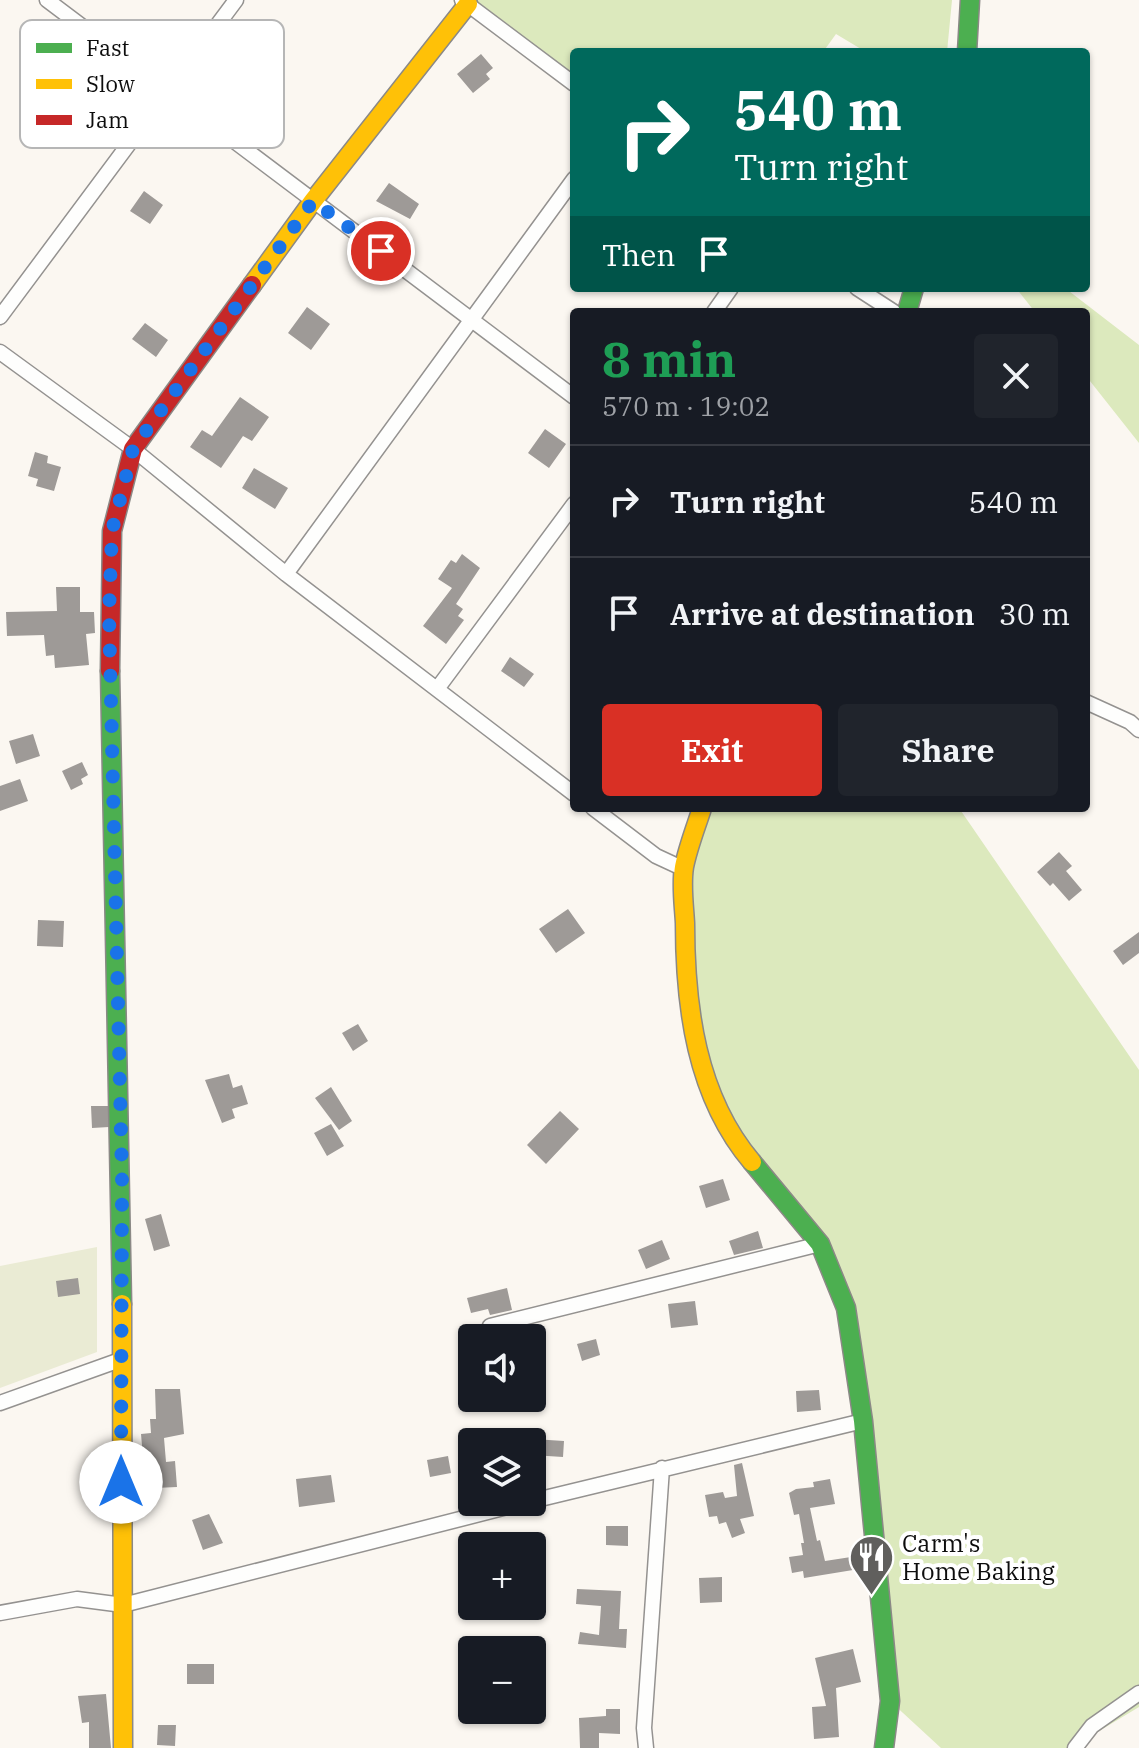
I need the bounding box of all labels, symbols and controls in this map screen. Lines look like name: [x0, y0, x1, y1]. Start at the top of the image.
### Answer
legend: [20, 20, 284, 148]
text: Fast: [86, 33, 129, 62]
text: Slow: [86, 69, 135, 98]
text: 540 m: [734, 73, 902, 145]
icon: right: [602, 80, 706, 184]
text: Jam: [86, 105, 129, 134]
text: Turn right: [734, 143, 908, 190]
pin: [347, 217, 415, 285]
icon: arrive: [359, 229, 403, 273]
icon: arrive: [692, 232, 736, 276]
text: Then: [602, 235, 676, 274]
text: 8 min: [602, 328, 736, 390]
button: close: [974, 334, 1058, 418]
text: 570 m · 19:02: [602, 389, 770, 423]
icon: right: [602, 479, 646, 523]
text: Turn right: [670, 482, 825, 521]
text: 540 m: [968, 482, 1058, 521]
icon: arrive: [602, 591, 646, 635]
text: Arrive at destination: [670, 594, 975, 633]
text: 30 m: [999, 594, 1070, 633]
button: Exit: [602, 704, 822, 796]
button: Share: [838, 704, 1058, 796]
map controls: [458, 1324, 546, 1724]
button: sound: [458, 1324, 546, 1412]
button: layers: [458, 1428, 546, 1516]
position arrow: [79, 1440, 163, 1524]
place label: Carm's Home Baking: [902, 1527, 1055, 1587]
button: +: [458, 1532, 546, 1620]
restaurant icon: Carm's Home Baking: [847, 1534, 895, 1597]
button: −: [458, 1636, 546, 1724]

